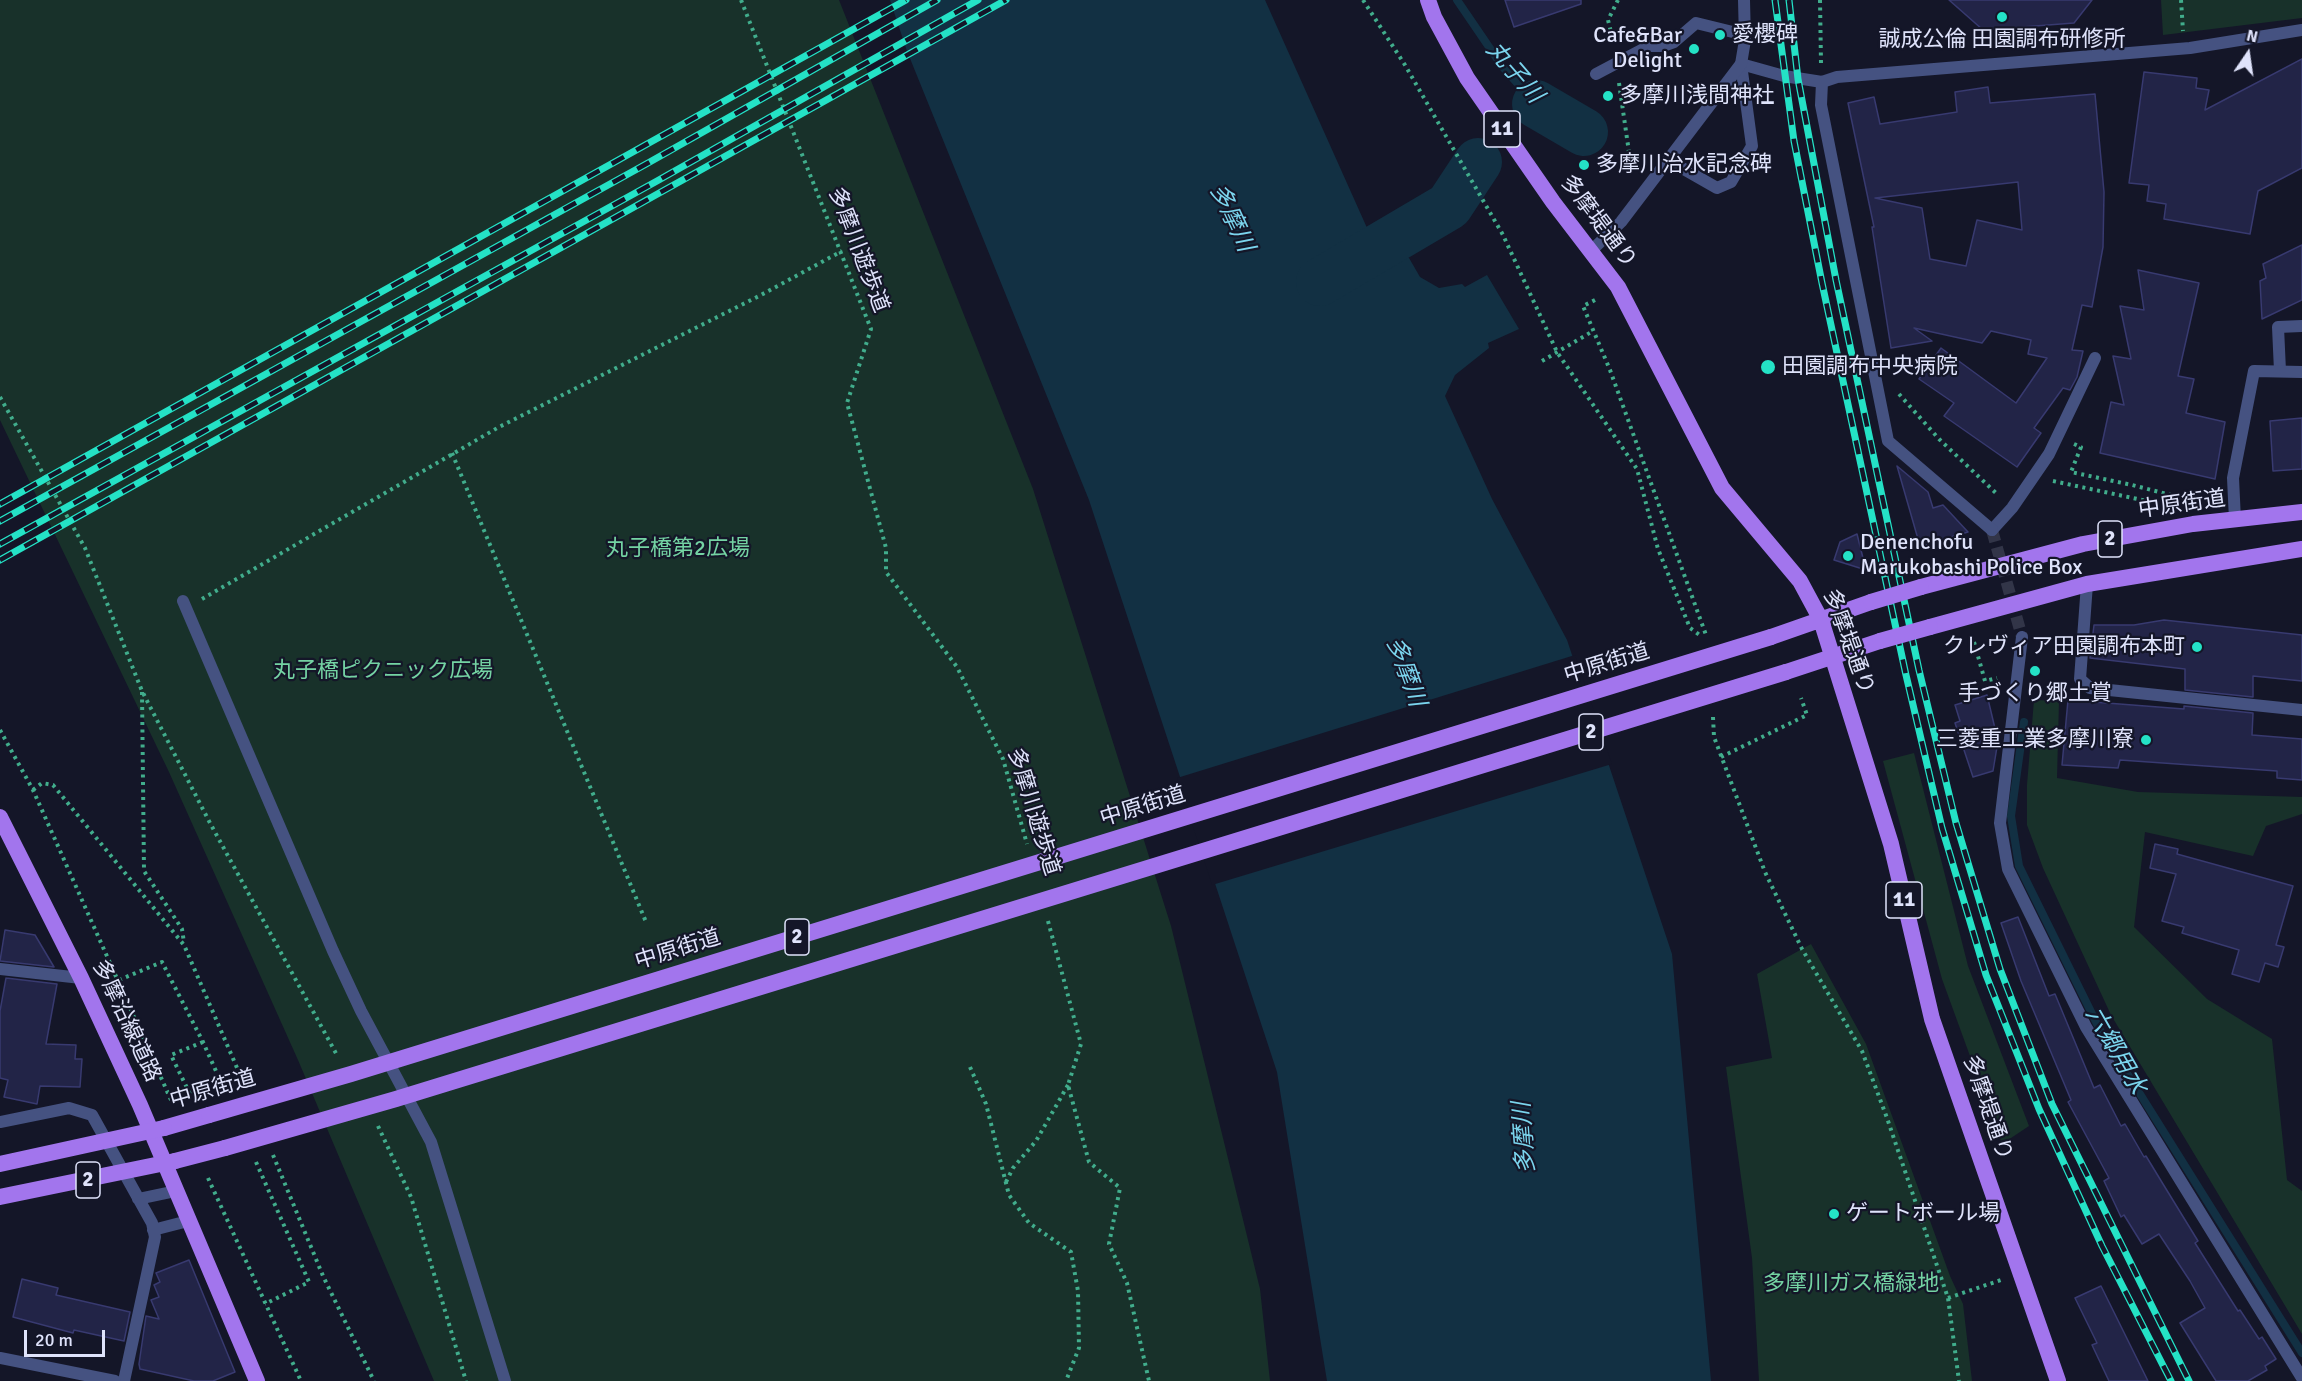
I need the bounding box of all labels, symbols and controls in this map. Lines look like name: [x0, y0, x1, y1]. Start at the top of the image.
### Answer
marker: 誠成公倫 田園調布研修所: [1995, 10, 2009, 24]
place label: 愛櫻碑: [1732, 22, 1798, 48]
place label: Cafe&Bar Delight: [1593, 23, 1682, 74]
north arrow: [2218, 24, 2278, 84]
text: N: [2244, 25, 2260, 47]
place label: 誠成公倫 田園調布研修所: [1879, 27, 2125, 53]
marker: 愛櫻碑: [1713, 28, 1727, 42]
water label: 丸子川: [1480, 36, 1548, 110]
marker: Cafe&Bar Delight: [1687, 42, 1701, 56]
place label: 多摩川浅間神社: [1620, 83, 1774, 109]
marker: 多摩川浅間神社: [1601, 89, 1615, 103]
road number: 11: [1484, 111, 1520, 147]
place label: 多摩川治水記念碑: [1596, 152, 1772, 178]
marker: 多摩川治水記念碑: [1577, 158, 1591, 172]
street label: 多摩堤通り: [1554, 170, 1642, 274]
water label: 多摩川: [1203, 179, 1259, 257]
street label: 多摩川遊歩道: [822, 184, 894, 316]
place label: 田園調布中央病院: [1782, 354, 1958, 380]
marker: 田園調布中央病院: [1759, 358, 1777, 376]
street label: 中原街道: [2137, 486, 2227, 524]
road number: 2: [2098, 521, 2122, 557]
place label: Denenchofu Marukobashi Police Box: [1860, 530, 2082, 582]
park label: 丸子橋第2広場: [606, 536, 750, 562]
marker: Denenchofu Marukobashi Police Box: [1841, 549, 1855, 563]
street label: 多摩堤通り: [1817, 586, 1879, 698]
water label: 多摩川: [1379, 633, 1431, 711]
place label: クレヴィア田園調布本町: [1943, 634, 2185, 660]
street label: 中原街道: [1561, 639, 1653, 689]
marker: クレヴィア田園調布本町: [2190, 640, 2204, 654]
park label: 丸子橋ピクニック広場: [273, 658, 493, 684]
marker: 手づくり郷土賞: [2028, 664, 2042, 678]
place label: 手づくり郷土賞: [1958, 681, 2112, 707]
road number: 2: [1579, 714, 1603, 750]
place label: 三菱重工業多摩川寮: [1936, 727, 2134, 753]
marker: 三菱重工業多摩川寮: [2139, 733, 2153, 747]
street label: 多摩川遊歩道: [1001, 745, 1065, 879]
street label: 中原街道: [1097, 782, 1189, 832]
road number: 11: [1886, 882, 1922, 918]
road number: 2: [785, 919, 809, 955]
street label: 中原街道: [632, 925, 724, 975]
street label: 多摩沿線道路: [86, 956, 166, 1086]
water label: 六郷用水: [2079, 1002, 2151, 1100]
street label: 多摩堤通り: [1957, 1052, 2017, 1164]
street label: 中原街道: [167, 1065, 259, 1115]
water label: 多摩川: [1508, 1101, 1542, 1175]
road number: 2: [76, 1162, 100, 1198]
place label: ゲートボール場: [1846, 1201, 2000, 1227]
marker: ゲートボール場: [1827, 1207, 1841, 1221]
park label: 多摩川ガス橋緑地: [1763, 1271, 1939, 1297]
scale bar: [27, 1318, 108, 1356]
text: 20 m: [35, 1329, 73, 1351]

